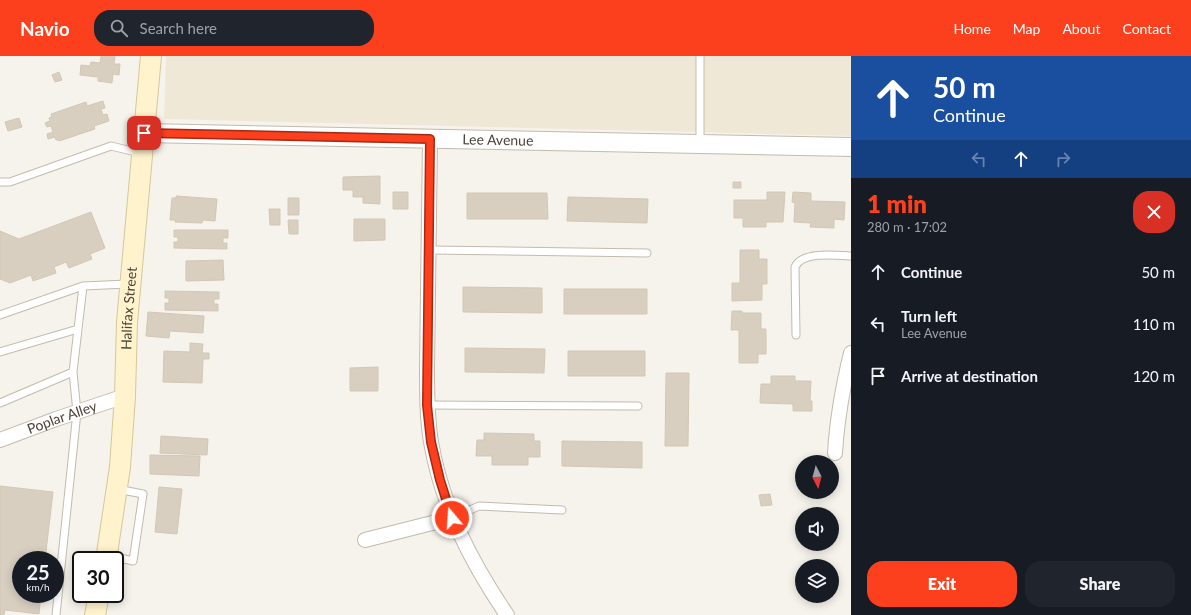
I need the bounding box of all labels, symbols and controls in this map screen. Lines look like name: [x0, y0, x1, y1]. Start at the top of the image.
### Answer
search box: [94, 10, 374, 46]
text: Navio: [20, 17, 70, 40]
icon: search: [108, 17, 130, 39]
text: Search here: [140, 19, 217, 37]
text: Home: [953, 20, 991, 37]
text: Map: [1013, 20, 1040, 37]
text: About: [1062, 20, 1100, 37]
text: Contact: [1122, 20, 1171, 37]
text: 50 m: [933, 70, 996, 104]
icon: ahead: [867, 72, 919, 124]
text: Continue: [933, 104, 1006, 126]
pin: [127, 116, 161, 150]
icon: arrive: [133, 122, 155, 144]
street label: Lee Avenue: [462, 130, 534, 149]
icon: left: [968, 148, 990, 170]
icon: ahead: [1010, 148, 1032, 170]
icon: right: [1052, 148, 1074, 170]
text: 1 min: [867, 189, 927, 218]
button: close: [1133, 191, 1175, 233]
text: 280 m · 17:02: [867, 219, 947, 235]
icon: ahead: [867, 261, 889, 283]
text: Continue: [901, 263, 962, 281]
text: 50 m: [1141, 263, 1175, 281]
street label: Halifax Street: [117, 266, 140, 350]
text: Turn left: [901, 307, 957, 325]
icon: left: [867, 313, 889, 335]
text: 110 m: [1133, 315, 1175, 333]
text: Lee Avenue: [901, 325, 967, 341]
icon: arrive: [867, 365, 889, 387]
text: Arrive at destination: [901, 367, 1038, 385]
text: 120 m: [1133, 367, 1175, 385]
street label: Poplar Alley: [25, 397, 100, 437]
north arrow: [795, 455, 839, 499]
map controls: [795, 455, 839, 603]
position arrow: [431, 497, 473, 539]
button: sound: [795, 507, 839, 551]
speed limit sign: 30: [72, 551, 124, 603]
button: layers: [795, 559, 839, 603]
text: 25: [26, 560, 50, 584]
button: Exit: [867, 561, 1017, 607]
button: Share: [1025, 561, 1175, 607]
text: km/h: [26, 581, 50, 593]

